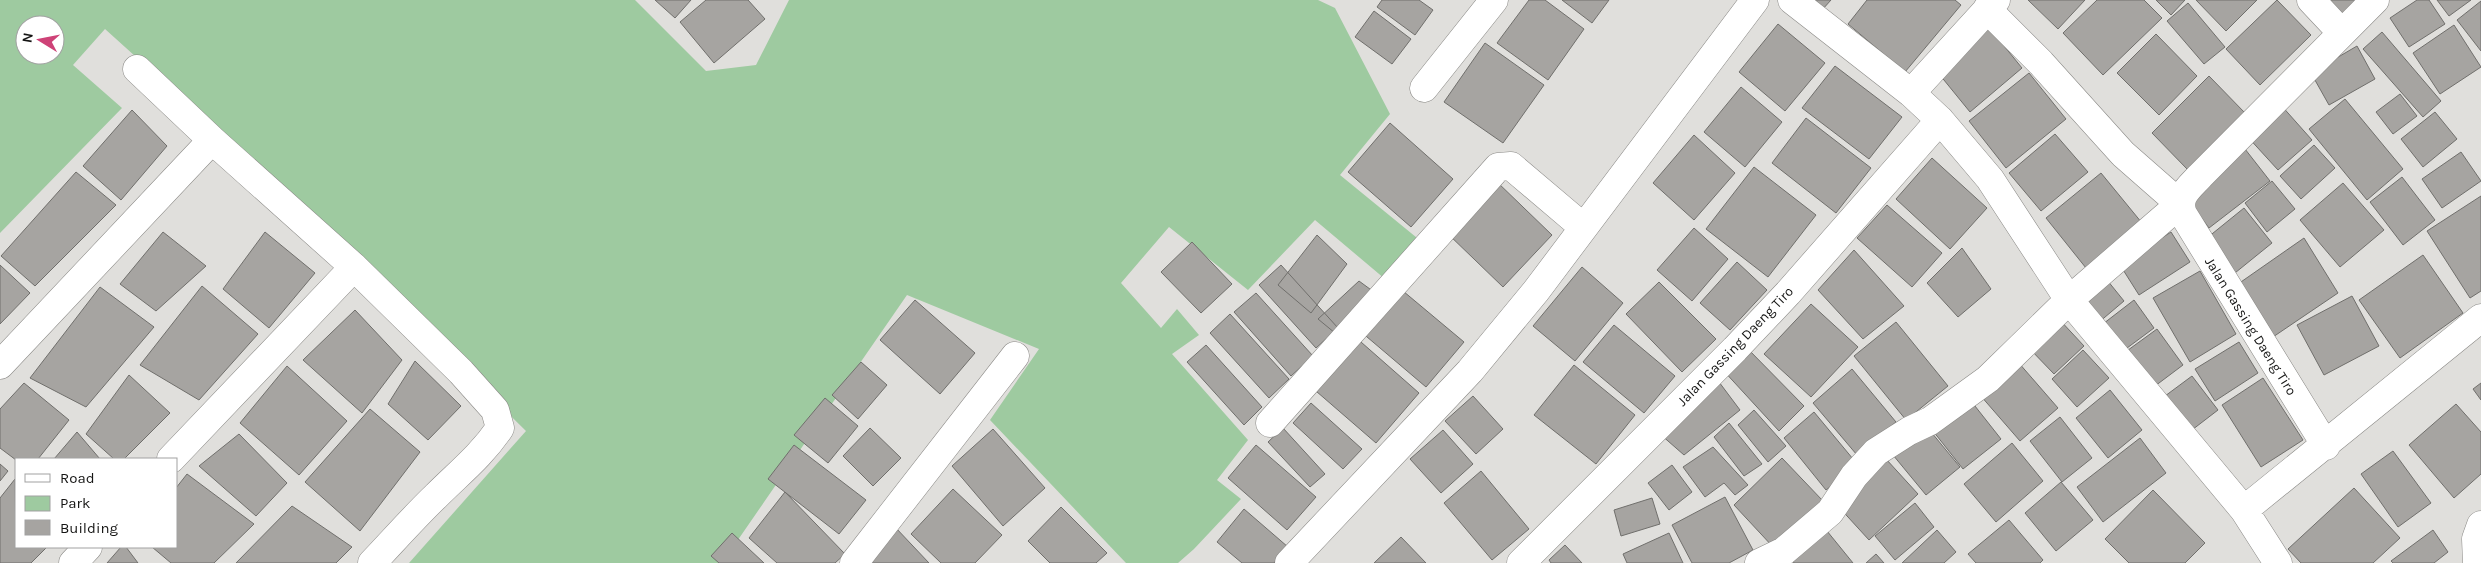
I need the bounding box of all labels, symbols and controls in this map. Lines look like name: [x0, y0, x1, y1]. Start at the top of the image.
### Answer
north arrow: [15, 15, 65, 65]
text: N: [18, 31, 37, 44]
street label: Jalan Gassing Daeng Tiro: [2201, 254, 2300, 399]
street label: Jalan Gassing Daeng Tiro: [1674, 283, 1797, 410]
legend: [15, 458, 178, 548]
text: Road: [60, 469, 95, 487]
text: Park: [60, 494, 90, 512]
text: Building: [60, 519, 118, 537]

